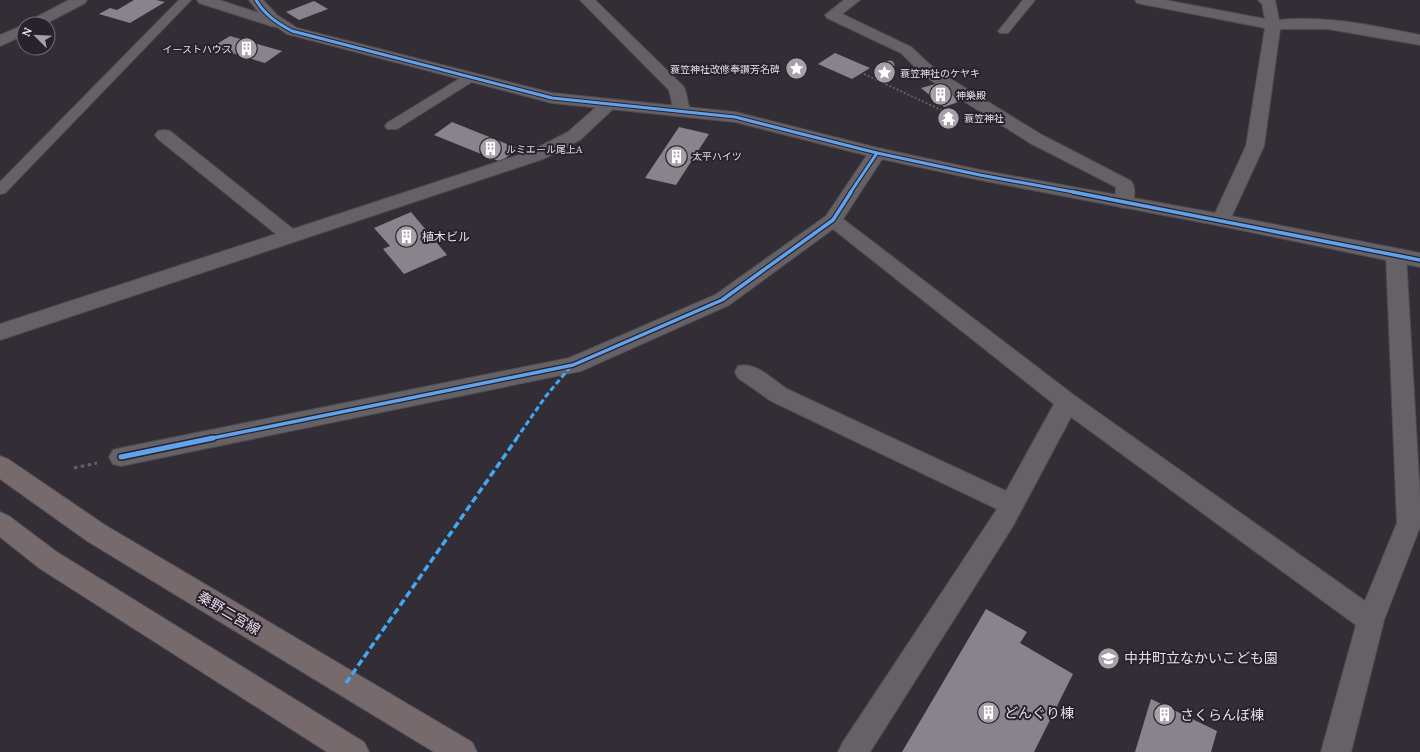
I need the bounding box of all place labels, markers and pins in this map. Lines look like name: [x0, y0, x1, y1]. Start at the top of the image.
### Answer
building icon: イーストハウス: [234, 36, 260, 62]
place label: イーストハウス: [163, 43, 232, 56]
place icon: 蓑笠神社改修奉讃芳名碑: [783, 56, 809, 82]
place icon: 蓑笠神社のケヤキ: [871, 60, 897, 86]
place label: 蓑笠神社改修奉讃芳名碑: [670, 63, 780, 76]
place label: 蓑笠神社のケヤキ: [900, 67, 980, 80]
building icon: 神樂殿: [928, 82, 954, 108]
place label: 神樂殿: [956, 89, 986, 102]
temple icon: 蓑笠神社: [936, 105, 962, 131]
place label: 蓑笠神社: [964, 112, 1004, 125]
building icon: ルミエール尾上A: [478, 136, 504, 162]
place label: ルミエール尾上A: [506, 143, 583, 156]
building icon: 太平ハイツ: [664, 143, 690, 169]
place label: 太平ハイツ: [692, 150, 742, 163]
building icon: 植木ビル: [394, 224, 420, 250]
place label: 植木ビル: [422, 229, 470, 244]
school or university icon: 中井町立なかいこども園: [1095, 645, 1121, 671]
place label: 中井町立なかいこども園: [1124, 649, 1278, 667]
building icon: どんぐり棟: [976, 700, 1002, 726]
building icon: さくらんぼ棟: [1152, 702, 1178, 728]
place label: どんぐり棟: [1004, 704, 1074, 722]
place label: さくらんぼ棟: [1180, 706, 1264, 724]

